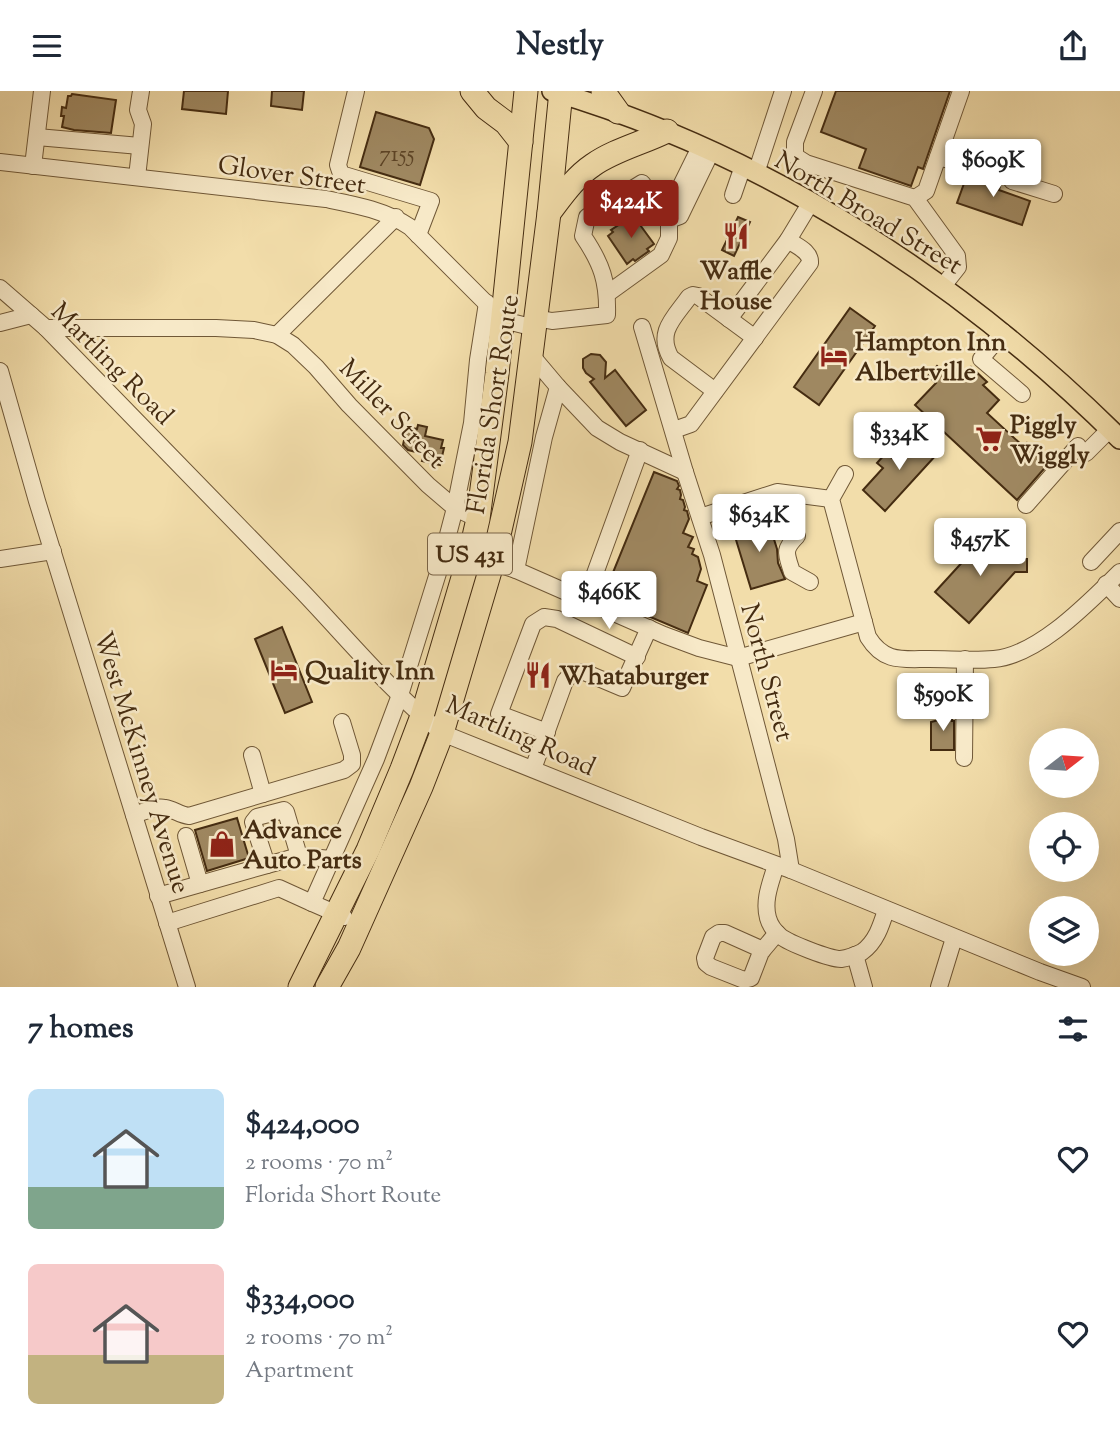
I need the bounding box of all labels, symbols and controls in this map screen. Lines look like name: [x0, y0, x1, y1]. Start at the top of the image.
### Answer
text: Nestly: [516, 23, 604, 69]
icon: menu: [28, 27, 66, 65]
icon: share: [1054, 27, 1092, 65]
house number: 7155: [379, 139, 415, 172]
pin: $609K: [944, 139, 1042, 199]
street label: North Broad Street: [767, 143, 969, 285]
text: $609K: [961, 145, 1025, 178]
street label: Glover Street: [215, 148, 368, 205]
pin: $424K: [582, 181, 680, 240]
text: $424K: [600, 186, 662, 219]
restaurant icon: Waffle House: [721, 221, 751, 251]
place label: Waffle House: [700, 254, 772, 321]
street label: Florida Short Route: [459, 292, 530, 517]
street label: Martling Road: [41, 295, 181, 435]
place label: Hampton Inn Albertville: [855, 325, 1007, 392]
hotel icon: Hampton Inn Albertville: [819, 341, 849, 371]
street label: Miller Street: [329, 352, 453, 478]
place label: Piggly Wiggly: [1010, 408, 1090, 475]
pin: $334K: [850, 413, 948, 472]
text: $334K: [869, 418, 929, 451]
supermarket icon: Piggly Wiggly: [974, 424, 1004, 454]
pin: $634K: [710, 495, 808, 554]
text: $634K: [728, 500, 790, 533]
pin: $457K: [931, 519, 1029, 578]
text: $457K: [950, 524, 1010, 557]
road number: US 431: [428, 533, 512, 575]
pin: $466K: [560, 571, 658, 631]
text: $466K: [577, 577, 641, 610]
street label: North Street: [729, 600, 802, 746]
street label: West McKinney Avenue: [83, 627, 198, 898]
place label: Quality Inn: [305, 654, 436, 691]
hotel icon: Quality Inn: [269, 655, 299, 685]
place label: Whataburger: [559, 659, 709, 696]
restaurant icon: Whataburger: [523, 660, 553, 690]
pin: $590K: [894, 673, 992, 733]
text: $590K: [913, 679, 973, 712]
street label: Martling Road: [439, 688, 601, 787]
north arrow: [1029, 728, 1099, 798]
map controls: [1029, 728, 1099, 966]
button: locate: [1029, 812, 1099, 882]
place label: Advance Auto Parts: [243, 813, 362, 880]
shop icon: Advance Auto Parts: [207, 829, 237, 859]
button: layers: [1029, 896, 1099, 966]
text: 7 homes: [28, 1008, 133, 1051]
icon: filters: [1054, 1010, 1092, 1048]
text: $424,000: [245, 1104, 360, 1147]
icon: home: [84, 1117, 168, 1201]
icon: heart: [1054, 1140, 1092, 1178]
text: 2 rooms · 70 m²: [245, 1147, 393, 1180]
text: Florida Short Route: [245, 1180, 441, 1213]
text: $334,000: [245, 1279, 355, 1322]
icon: home: [84, 1292, 168, 1376]
icon: heart: [1054, 1315, 1092, 1353]
text: 2 rooms · 70 m²: [245, 1322, 393, 1355]
text: Apartment: [245, 1355, 354, 1388]

